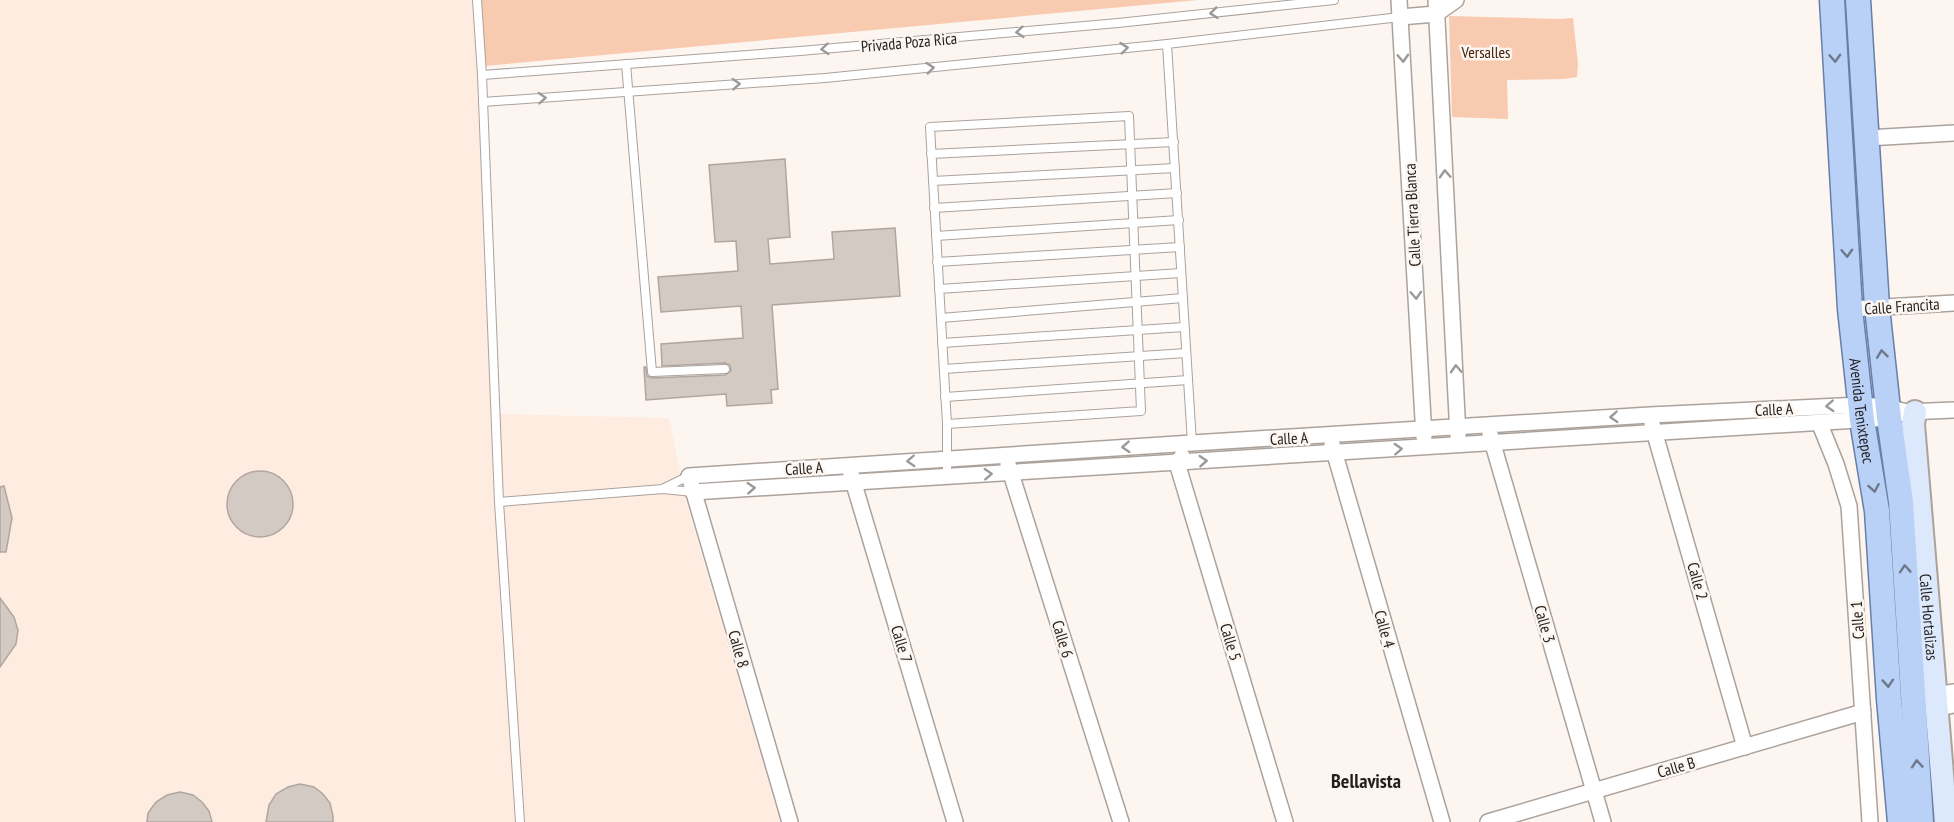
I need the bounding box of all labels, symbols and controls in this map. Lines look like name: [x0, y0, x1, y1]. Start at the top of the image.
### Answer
one-way arrow: [1209, 6, 1218, 19]
one-way arrow: [1015, 25, 1024, 38]
street label: Privada Poza Rica: [860, 28, 958, 56]
one-way arrow: [821, 42, 830, 55]
one-way arrow: [1120, 42, 1129, 55]
park label: Versalles: [1461, 42, 1510, 62]
one-way arrow: [1396, 54, 1409, 63]
one-way arrow: [1829, 54, 1842, 63]
one-way arrow: [926, 62, 935, 75]
one-way arrow: [732, 78, 741, 91]
one-way arrow: [537, 92, 546, 105]
street label: Calle Tierra Blanca: [1399, 163, 1425, 267]
one-way arrow: [1439, 170, 1452, 179]
one-way arrow: [1840, 249, 1853, 258]
one-way arrow: [1410, 290, 1423, 299]
street label: Calle Francita: [1864, 293, 1940, 319]
one-way arrow: [1876, 350, 1889, 359]
street label: Avenida Tenixtepec: [1845, 357, 1879, 465]
one-way arrow: [1449, 365, 1462, 374]
street label: Calle A: [1754, 398, 1794, 420]
one-way arrow: [1825, 400, 1834, 413]
one-way arrow: [1610, 411, 1619, 424]
street label: Calle A: [1269, 427, 1309, 449]
one-way arrow: [1122, 440, 1131, 453]
one-way arrow: [1394, 442, 1403, 455]
one-way arrow: [1199, 454, 1208, 467]
one-way arrow: [906, 455, 915, 468]
street label: Calle A: [784, 457, 824, 479]
one-way arrow: [983, 467, 992, 480]
one-way arrow: [747, 482, 756, 495]
one-way arrow: [1867, 484, 1879, 493]
street label: Calle 2: [1683, 560, 1713, 602]
one-way arrow: [1899, 564, 1912, 574]
street label: Calle Hortalizas: [1915, 573, 1943, 661]
street label: Calle 1: [1846, 600, 1868, 640]
street label: Calle 3: [1530, 603, 1560, 645]
street label: Calle 4: [1370, 608, 1400, 650]
street label: Calle 6: [1048, 618, 1078, 660]
street label: Calle 5: [1216, 621, 1246, 663]
street label: Calle 7: [887, 623, 917, 665]
street label: Calle 8: [724, 628, 754, 670]
one-way arrow: [1881, 678, 1894, 687]
street label: Calle B: [1655, 752, 1697, 782]
one-way arrow: [1911, 759, 1924, 768]
district label: Bellavista: [1331, 768, 1401, 794]

